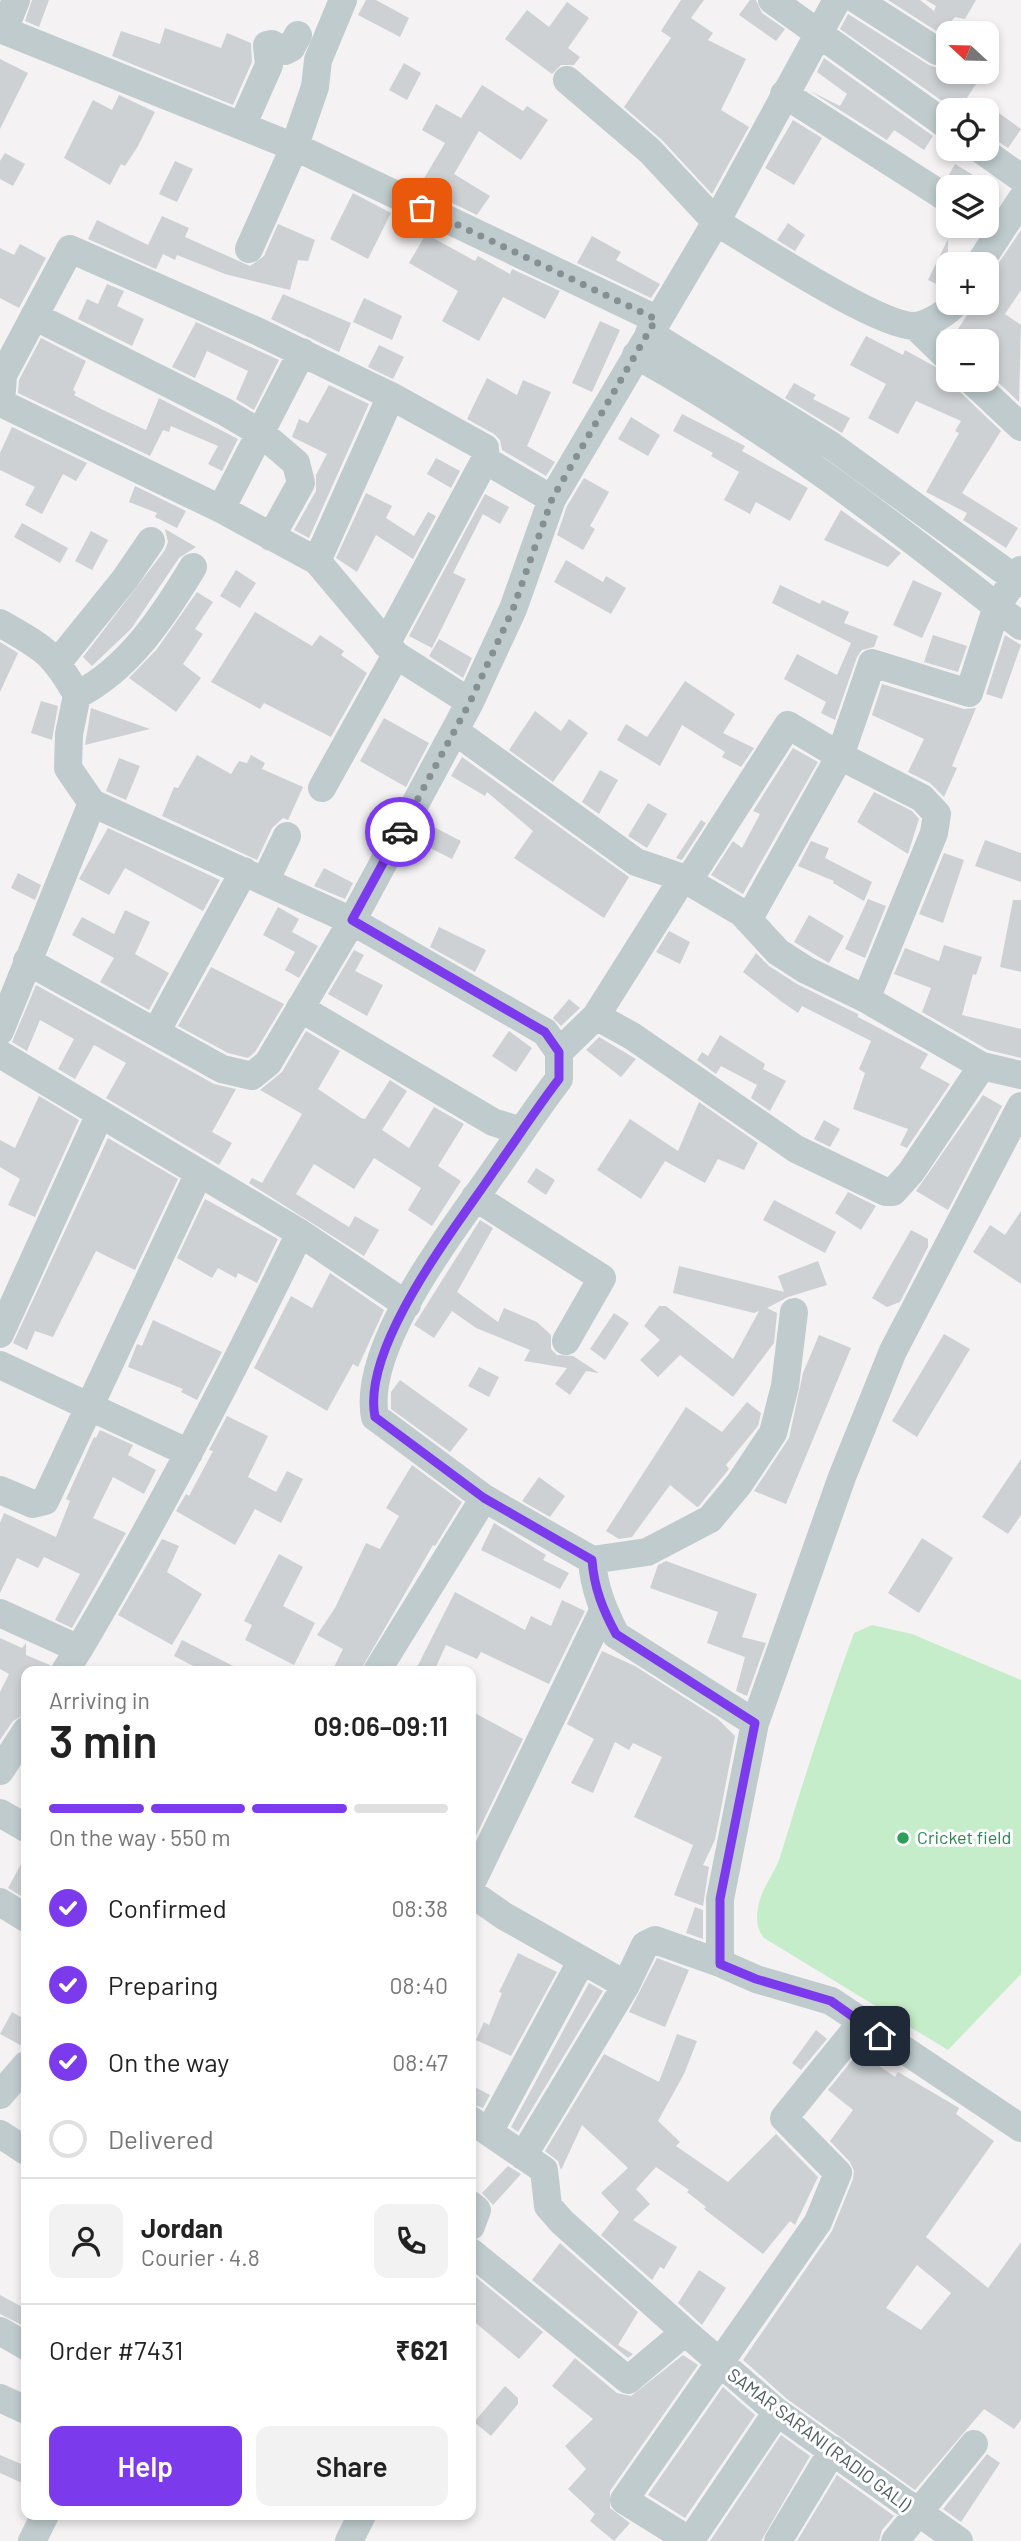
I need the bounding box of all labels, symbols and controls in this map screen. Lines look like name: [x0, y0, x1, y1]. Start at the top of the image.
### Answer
north arrow: [936, 21, 999, 84]
map controls: [936, 21, 999, 392]
button: locate: [936, 98, 999, 161]
button: layers: [936, 175, 999, 238]
pin: [392, 178, 452, 238]
icon: bag: [403, 189, 441, 227]
button: +: [936, 252, 999, 315]
button: −: [936, 329, 999, 392]
courier: [365, 797, 435, 867]
icon: car: [381, 813, 419, 851]
text: Arriving in: [49, 1686, 150, 1714]
text: 09:06–09:11: [313, 1710, 448, 1741]
text: 3 min: [49, 1712, 158, 1767]
text: On the way · 550 m: [49, 1823, 231, 1851]
place label: Cricket field: [917, 1826, 1011, 1848]
marker: Cricket field: [895, 1830, 911, 1846]
icon: check: [49, 1889, 87, 1927]
text: Confirmed: [108, 1892, 227, 1923]
text: 08:38: [391, 1894, 448, 1922]
icon: check: [49, 1966, 87, 2004]
text: Preparing: [108, 1969, 218, 2000]
text: 08:40: [390, 1971, 448, 1999]
pin: [850, 2006, 910, 2066]
icon: home: [861, 2017, 899, 2055]
icon: check: [49, 2043, 87, 2081]
text: On the way: [108, 2046, 229, 2077]
text: 08:47: [392, 2048, 448, 2076]
text: Delivered: [108, 2123, 214, 2154]
button: person: [49, 2204, 123, 2278]
button: phone: [374, 2204, 448, 2278]
text: Jordan: [141, 2212, 223, 2243]
text: Courier · 4.8: [141, 2243, 260, 2271]
text: Order #7431: [49, 2334, 183, 2365]
text: ₹621: [396, 2334, 448, 2365]
street label: SAMAR SARANI (RADIO GALI): [724, 2363, 916, 2515]
button: Help: [49, 2426, 242, 2506]
button: Share: [256, 2426, 448, 2506]

